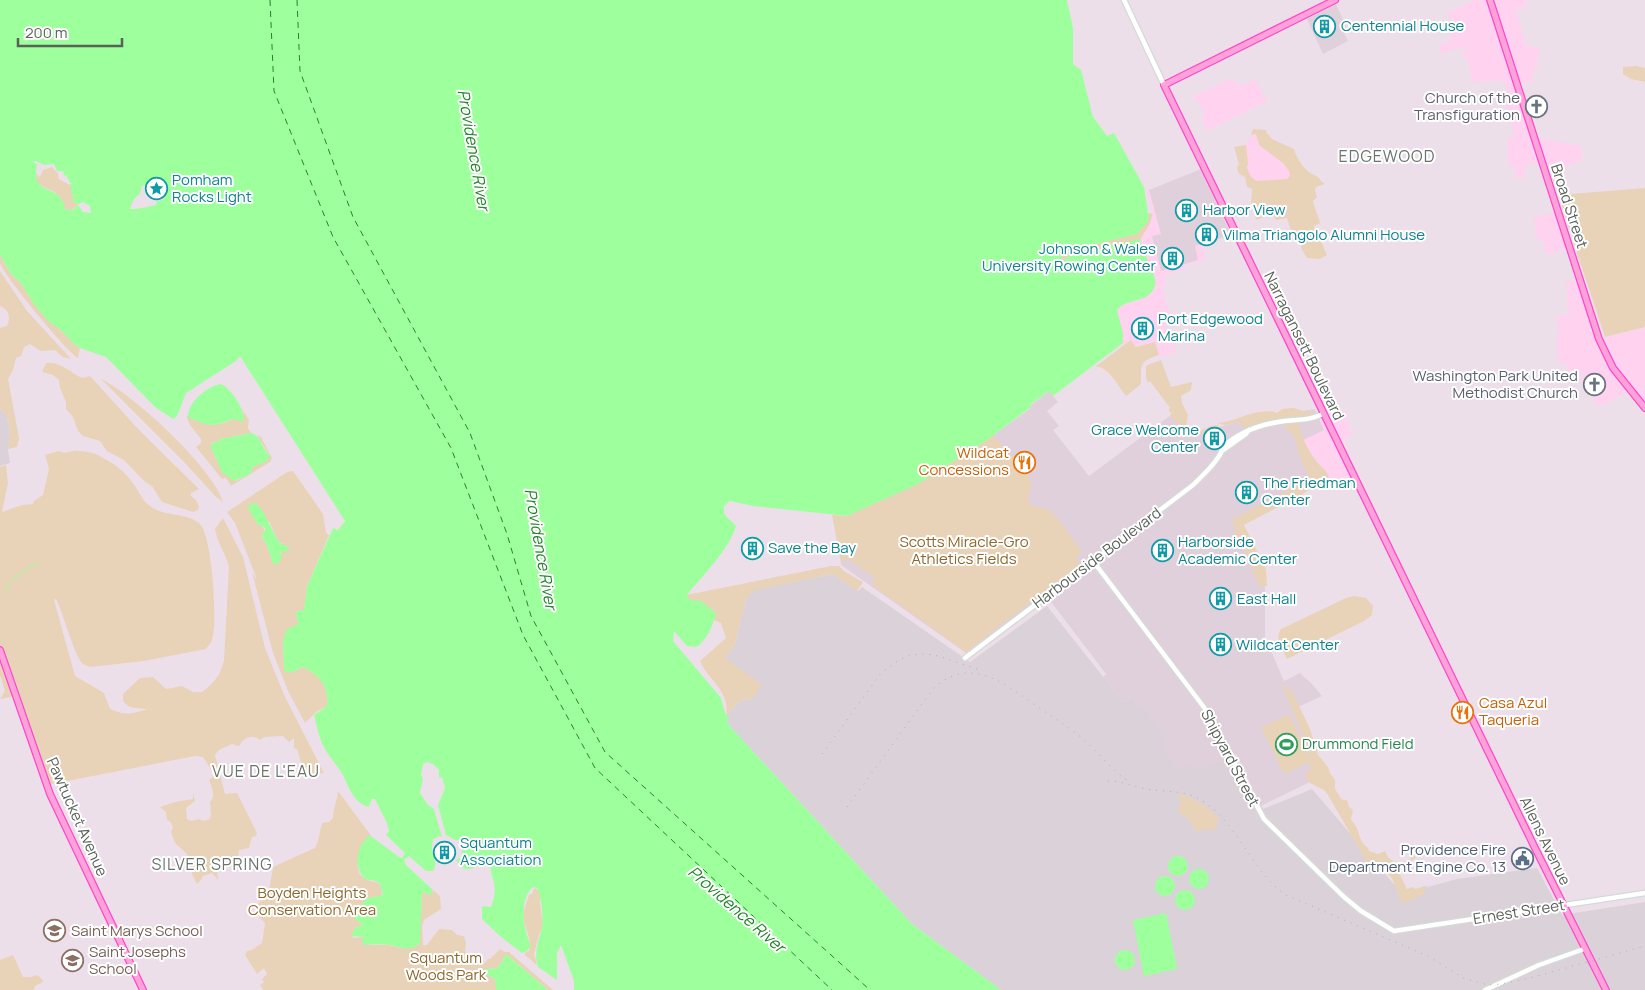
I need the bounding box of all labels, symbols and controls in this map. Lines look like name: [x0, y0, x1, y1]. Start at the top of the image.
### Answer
building icon: Centennial House: [1313, 14, 1337, 38]
scale bar: [18, 15, 121, 47]
place label: Centennial House: [1341, 15, 1465, 36]
text: 200 m: [25, 22, 68, 43]
place label: Church of the Transfiguration: [1414, 87, 1520, 125]
water label: Providence River: [453, 88, 496, 214]
church icon: Church of the Transfiguration: [1524, 95, 1548, 119]
district label: EDGEWOOD: [1339, 145, 1435, 167]
street label: Broad Street: [1546, 161, 1593, 251]
place label: Pomham Rocks Light: [172, 169, 252, 207]
place icon: Pomham Rocks Light: [144, 177, 168, 201]
building icon: Harbor View: [1175, 198, 1199, 222]
place label: Harbor View: [1203, 199, 1286, 220]
building icon: Vilma Triangolo Alumni House: [1195, 223, 1219, 247]
place label: Vilma Triangolo Alumni House: [1223, 224, 1425, 245]
place label: Johnson & Wales University Rowing Center: [982, 238, 1157, 276]
building icon: Johnson & Wales University Rowing Center: [1160, 246, 1184, 270]
street label: Narragansett Boulevard: [1259, 268, 1350, 424]
place label: Port Edgewood Marina: [1158, 308, 1263, 346]
building icon: Port Edgewood Marina: [1130, 316, 1154, 340]
place label: Washington Park United Methodist Church: [1413, 365, 1578, 403]
church icon: Washington Park United Methodist Church: [1582, 373, 1606, 397]
place label: Grace Welcome Center: [1091, 419, 1200, 457]
building icon: Grace Welcome Center: [1203, 427, 1227, 451]
place label: Wildcat Concessions: [919, 442, 1009, 480]
restaurant icon: Wildcat Concessions: [1013, 450, 1037, 474]
place label: The Friedman Center: [1262, 472, 1356, 510]
building icon: The Friedman Center: [1234, 480, 1258, 504]
water label: Providence River: [520, 487, 563, 613]
street label: Harbourside Boulevard: [1028, 502, 1165, 613]
park label: Scotts Miracle-Gro Athletics Fields: [899, 531, 1029, 569]
place label: Harborside Academic Center: [1178, 531, 1298, 569]
building icon: Save the Bay: [740, 536, 764, 560]
place label: Save the Bay: [768, 537, 856, 558]
building icon: Harborside Academic Center: [1150, 539, 1174, 563]
building icon: East Hall: [1209, 587, 1233, 611]
place label: East Hall: [1237, 588, 1296, 609]
building icon: Wildcat Center: [1208, 633, 1232, 657]
place label: Wildcat Center: [1236, 634, 1340, 655]
place label: Casa Azul Taqueria: [1479, 692, 1547, 730]
restaurant icon: Casa Azul Taqueria: [1451, 700, 1475, 724]
street label: Shipyard Street: [1196, 705, 1265, 810]
sports icon: Drummond Field: [1274, 732, 1298, 756]
place label: Drummond Field: [1302, 733, 1414, 754]
street label: Pawtucket Avenue: [42, 754, 113, 880]
district label: VUE DE L'EAU: [212, 760, 320, 782]
street label: Allens Avenue: [1515, 793, 1576, 889]
place label: Squantum Association: [460, 832, 541, 870]
place label: Providence Fire Department Engine Co. 13: [1329, 839, 1506, 877]
building icon: Squantum Association: [432, 840, 456, 864]
public building icon: Providence Fire Department Engine Co. 13: [1510, 847, 1534, 871]
district label: SILVER SPRING: [151, 853, 273, 875]
water label: Providence River: [684, 861, 792, 959]
park label: Boyden Heights Conservation Area: [248, 882, 376, 920]
street label: Ernest Street: [1472, 894, 1566, 929]
school or university icon: Saint Marys School: [43, 919, 67, 943]
place label: Saint Marys School: [71, 920, 203, 941]
place label: Saint Josephs School: [89, 941, 186, 979]
park label: Squantum Woods Park: [406, 947, 487, 985]
school or university icon: Saint Josephs School: [61, 949, 85, 973]

